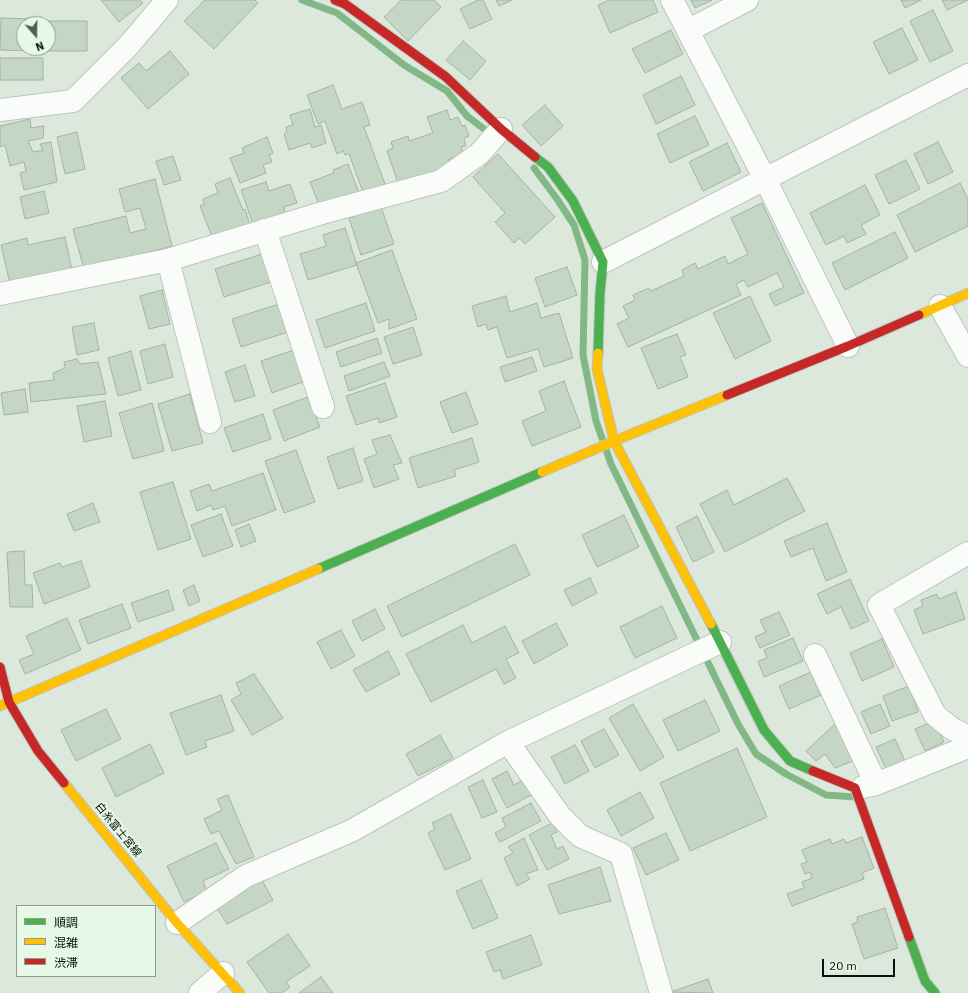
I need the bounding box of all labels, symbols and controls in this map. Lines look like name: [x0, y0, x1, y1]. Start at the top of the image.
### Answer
north arrow: [16, 16, 56, 56]
text: N: [34, 38, 46, 54]
street label: 白糸富士宮線: [92, 800, 144, 860]
legend: [16, 905, 156, 977]
text: 順調: [54, 915, 78, 930]
text: 混雑: [54, 935, 78, 950]
scale bar: [824, 951, 897, 977]
text: 渋滞: [54, 955, 78, 970]
text: 20 m: [829, 958, 857, 973]

